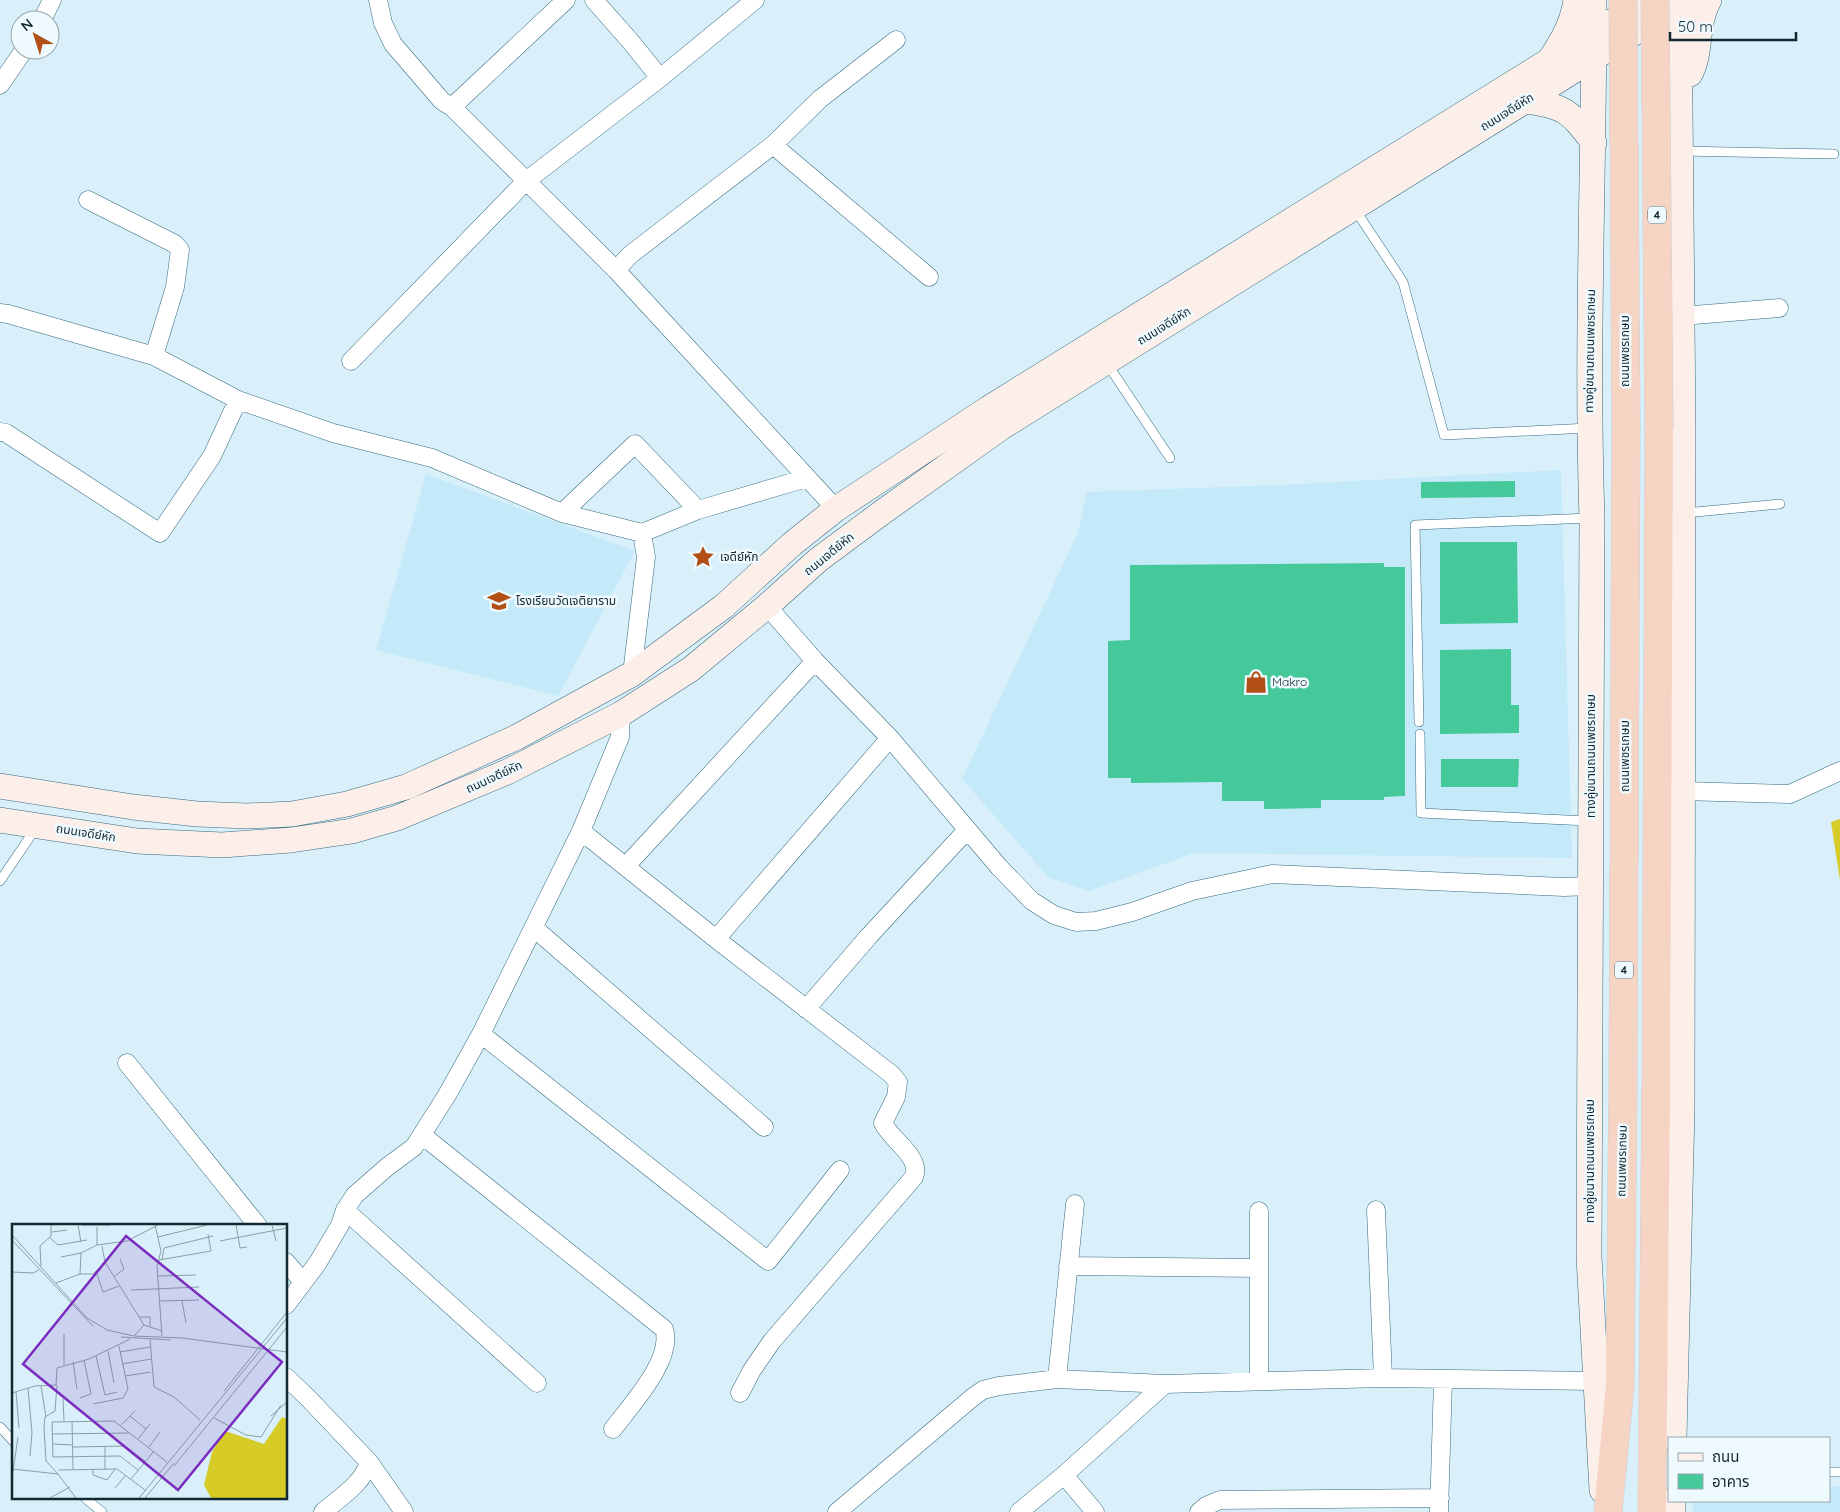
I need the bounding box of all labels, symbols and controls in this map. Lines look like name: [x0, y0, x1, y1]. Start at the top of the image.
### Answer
north arrow: [10, 10, 60, 60]
scale bar: [1670, 10, 1796, 42]
text: N: [17, 15, 36, 35]
text: 50 m: [1678, 17, 1713, 36]
street label: ถนนเจดีย์หัก: [1477, 89, 1536, 134]
road number: 4: [1648, 206, 1666, 224]
street label: ทางคู่ขนานถนนเพชรเกษม: [1581, 289, 1598, 413]
street label: ถนนเจดีย์หัก: [1134, 303, 1193, 348]
street label: ถนนเพชรเกษม: [1617, 315, 1632, 387]
street label: ถนนเจดีย์หัก: [801, 529, 857, 578]
place icon: เจดีย์หัก: [690, 544, 716, 570]
place label: เจดีย์หัก: [720, 549, 758, 564]
school or university icon: โรงเรียนวัดเจติยาราม: [486, 588, 512, 614]
place label: โรงเรียนวัดเจติยาราม: [516, 593, 616, 608]
shop icon: Makro: [1243, 669, 1269, 695]
place label: Makro: [1272, 674, 1307, 689]
street label: ทางคู่ขนานถนนเพชรเกษม: [1583, 694, 1598, 818]
street label: ถนนเพชรเกษม: [1617, 720, 1632, 792]
street label: ถนนเจดีย์หัก: [463, 757, 524, 796]
street label: ถนนเจดีย์หัก: [55, 820, 117, 845]
road number: 4: [1615, 962, 1633, 978]
street label: ทางคู่ขนานถนนเพชรเกษม: [1582, 1099, 1597, 1223]
street label: ถนนเพชรเกษม: [1613, 1125, 1630, 1197]
inset map: [12, 1224, 288, 1500]
legend: [1668, 1437, 1830, 1502]
text: ถนน: [1712, 1447, 1739, 1466]
text: อาคาร: [1712, 1472, 1749, 1491]

